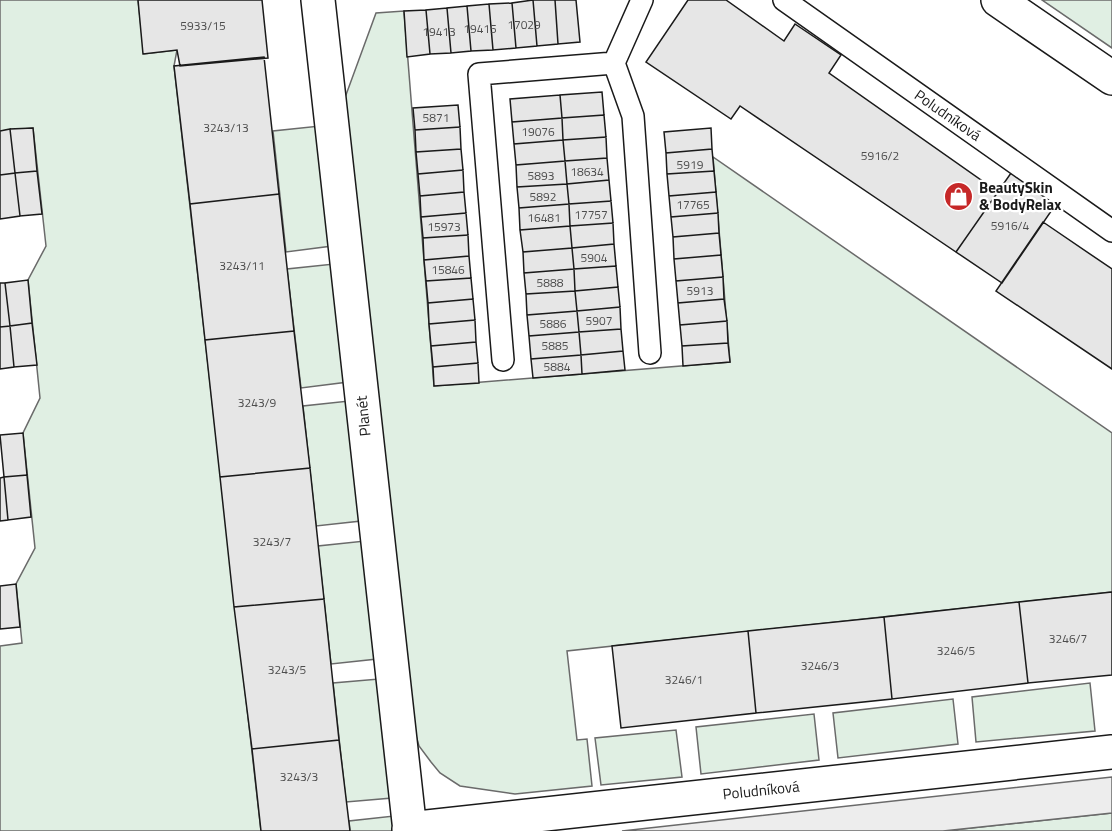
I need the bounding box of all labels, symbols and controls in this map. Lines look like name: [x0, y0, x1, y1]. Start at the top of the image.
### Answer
house number: 17029: [507, 15, 541, 34]
house number: 5933/15: [180, 16, 226, 35]
house number: 19415: [463, 19, 497, 38]
house number: 19413: [422, 22, 456, 41]
street label: Poludníková: [910, 83, 987, 147]
house number: 5871: [423, 108, 449, 127]
house number: 3243/13: [203, 118, 249, 137]
house number: 19076: [521, 122, 555, 141]
house number: 5916/2: [861, 146, 899, 165]
house number: 5919: [677, 155, 704, 174]
house number: 18634: [570, 162, 604, 181]
house number: 5893: [528, 166, 554, 185]
place label: BeautySkin & BodyRelax: [979, 176, 1061, 216]
shop icon: BeautySkin & BodyRelax: [942, 180, 974, 212]
house number: 5892: [530, 187, 556, 206]
house number: 17765: [676, 195, 710, 214]
house number: 17757: [574, 205, 608, 224]
house number: 16481: [527, 208, 561, 227]
house number: 5916/4: [991, 216, 1030, 235]
house number: 15973: [427, 217, 461, 236]
house number: 5904: [581, 248, 608, 267]
house number: 3243/11: [219, 256, 265, 275]
house number: 15846: [431, 260, 465, 279]
house number: 5888: [537, 273, 564, 292]
house number: 5913: [687, 281, 713, 300]
house number: 5907: [586, 311, 612, 330]
house number: 5886: [540, 314, 567, 333]
house number: 5885: [542, 336, 569, 355]
house number: 5884: [544, 357, 571, 376]
house number: 3243/9: [238, 393, 277, 412]
street label: Planét: [349, 394, 377, 437]
house number: 3243/7: [253, 532, 291, 551]
house number: 3246/7: [1049, 629, 1087, 648]
house number: 3246/5: [937, 641, 976, 660]
house number: 3246/3: [801, 656, 839, 675]
house number: 3243/5: [268, 660, 307, 679]
house number: 3246/1: [665, 670, 703, 689]
house number: 3243/3: [280, 767, 318, 786]
street label: Poludníková: [722, 774, 801, 805]

